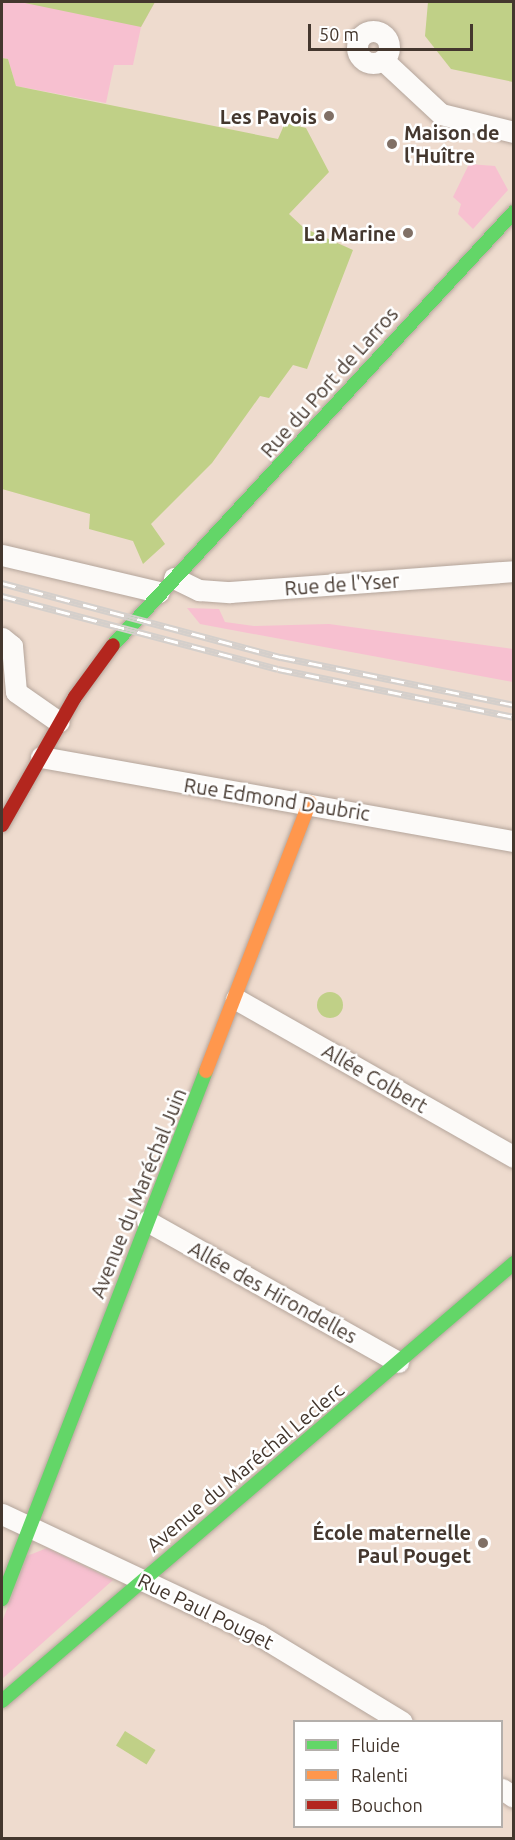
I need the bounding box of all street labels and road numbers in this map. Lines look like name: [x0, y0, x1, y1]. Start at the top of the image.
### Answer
street label: Rue du Port de Larros: [255, 302, 403, 462]
street label: Rue de l'Yser: [284, 568, 400, 600]
street label: Rue Edmond Daubric: [182, 772, 372, 826]
street label: Allée Colbert: [318, 1038, 432, 1118]
street label: Avenue du Maréchal Juin: [85, 1085, 191, 1301]
street label: Allée des Hirondelles: [185, 1236, 361, 1348]
street label: Avenue du Maréchal Leclerc: [141, 1377, 349, 1557]
street label: Rue Paul Pouget: [134, 1568, 278, 1654]

